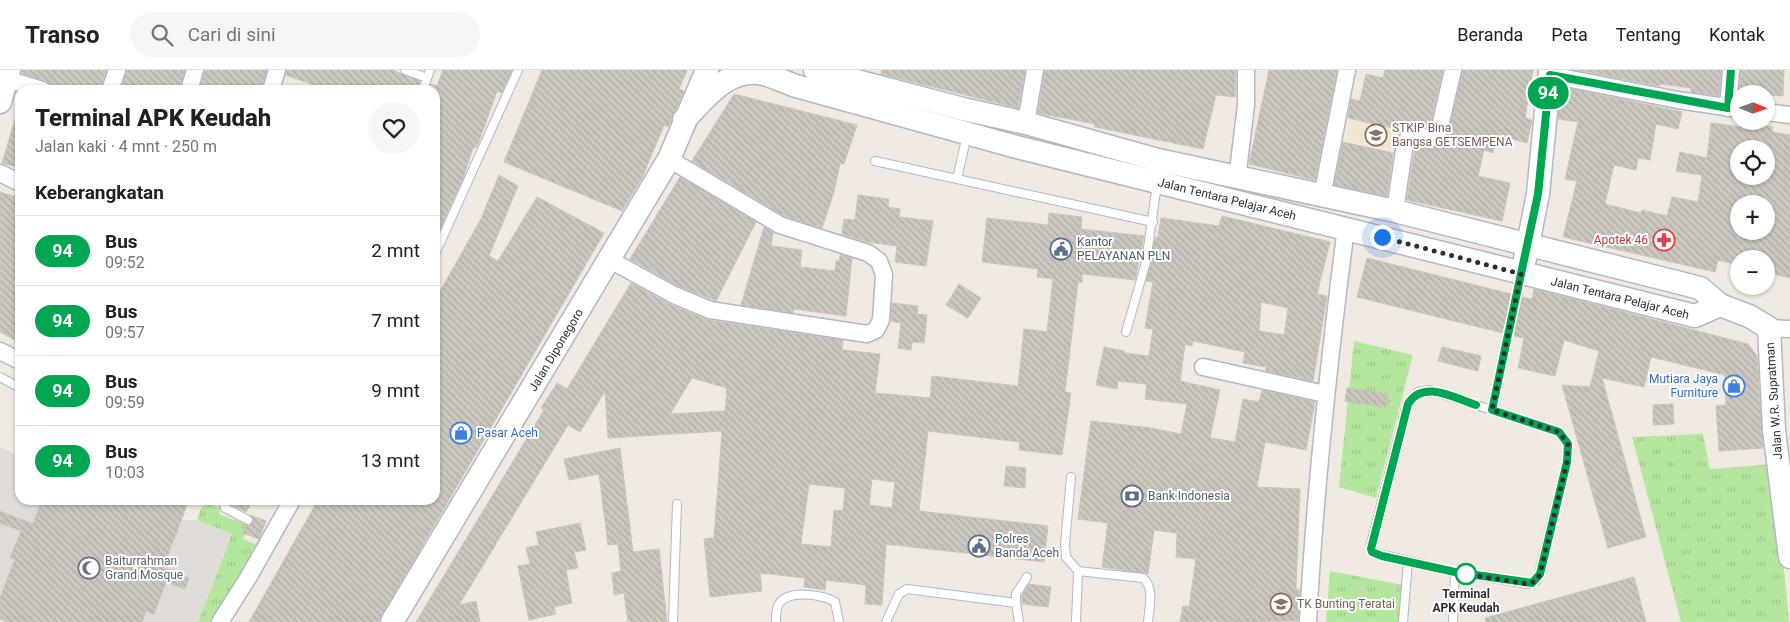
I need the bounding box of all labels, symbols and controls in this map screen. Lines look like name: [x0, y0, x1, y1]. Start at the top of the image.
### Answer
search box: [130, 12, 480, 57]
text: Transo: [25, 21, 100, 49]
icon: search: [148, 21, 176, 49]
text: Cari di sini: [188, 23, 276, 46]
text: Beranda: [1457, 24, 1523, 45]
text: Peta: [1551, 24, 1588, 45]
text: Tentang: [1616, 24, 1681, 45]
text: Kontak: [1709, 24, 1765, 45]
line badge: 94: [1526, 77, 1570, 109]
text: 94: [1538, 82, 1558, 103]
north arrow: [1730, 85, 1775, 130]
map controls: [1730, 85, 1775, 295]
button: heart: [368, 102, 420, 154]
text: Terminal APK Keudah: [35, 104, 271, 132]
place label: STKIP Bina Bangsa GETSEMPENA: [1392, 121, 1513, 149]
school or university icon: STKIP Bina Bangsa GETSEMPENA: [1364, 123, 1388, 147]
text: Jalan kaki · 4 mnt · 250 m: [35, 137, 217, 156]
button: locate: [1730, 140, 1775, 185]
street label: Jalan Tentara Pelajar Aceh: [1156, 175, 1298, 223]
text: Keberangkatan: [35, 181, 164, 204]
button: +: [1730, 195, 1775, 240]
your location: [1370, 225, 1395, 250]
pharmacy icon: Apotek 46: [1652, 228, 1676, 252]
text: Bus: [105, 230, 138, 253]
place label: Apotek 46: [1594, 233, 1648, 247]
place label: Kantor PELAYANAN PLN: [1077, 235, 1170, 263]
public building icon: Kantor PELAYANAN PLN: [1049, 237, 1073, 261]
text: 2 mnt: [371, 239, 420, 262]
text: 94: [52, 240, 73, 261]
button: −: [1730, 250, 1775, 295]
text: 09:52: [105, 253, 145, 272]
street label: Jalan Tentara Pelajar Aceh: [1549, 274, 1691, 322]
text: Bus: [105, 300, 138, 323]
street label: Jalan Diponegoro: [526, 306, 586, 394]
text: 7 mnt: [371, 309, 420, 332]
text: 94: [52, 310, 73, 331]
text: 09:57: [105, 323, 145, 342]
street label: Jalan W.R. Supratman: [1763, 342, 1785, 460]
text: Bus: [105, 370, 138, 393]
place label: Mutiara Jaya Furniture: [1649, 372, 1718, 400]
shop icon: Mutiara Jaya Furniture: [1722, 374, 1746, 398]
text: 9 mnt: [371, 379, 420, 402]
text: 94: [52, 380, 73, 401]
text: 09:59: [105, 393, 145, 412]
shop icon: Pasar Aceh: [449, 421, 473, 445]
place label: Pasar Aceh: [477, 426, 538, 440]
text: Bus: [105, 440, 138, 463]
text: 13 mnt: [361, 449, 420, 472]
text: 94: [52, 450, 73, 471]
text: 10:03: [105, 463, 145, 482]
bank icon: Bank Indonesia: [1120, 484, 1144, 508]
place label: Bank Indonesia: [1148, 489, 1230, 503]
place label: Polres Banda Aceh: [995, 532, 1059, 560]
public building icon: Polres Banda Aceh: [967, 534, 991, 558]
place label: Baiturrahman Grand Mosque: [105, 554, 183, 582]
mosque icon: Baiturrahman Grand Mosque: [77, 556, 101, 580]
marker: Terminal APK Keudah: [1455, 563, 1477, 585]
place label: Terminal APK Keudah: [1433, 587, 1500, 615]
school or university icon: TK Bunting Teratai: [1269, 592, 1293, 616]
place label: TK Bunting Teratai: [1297, 597, 1395, 611]

